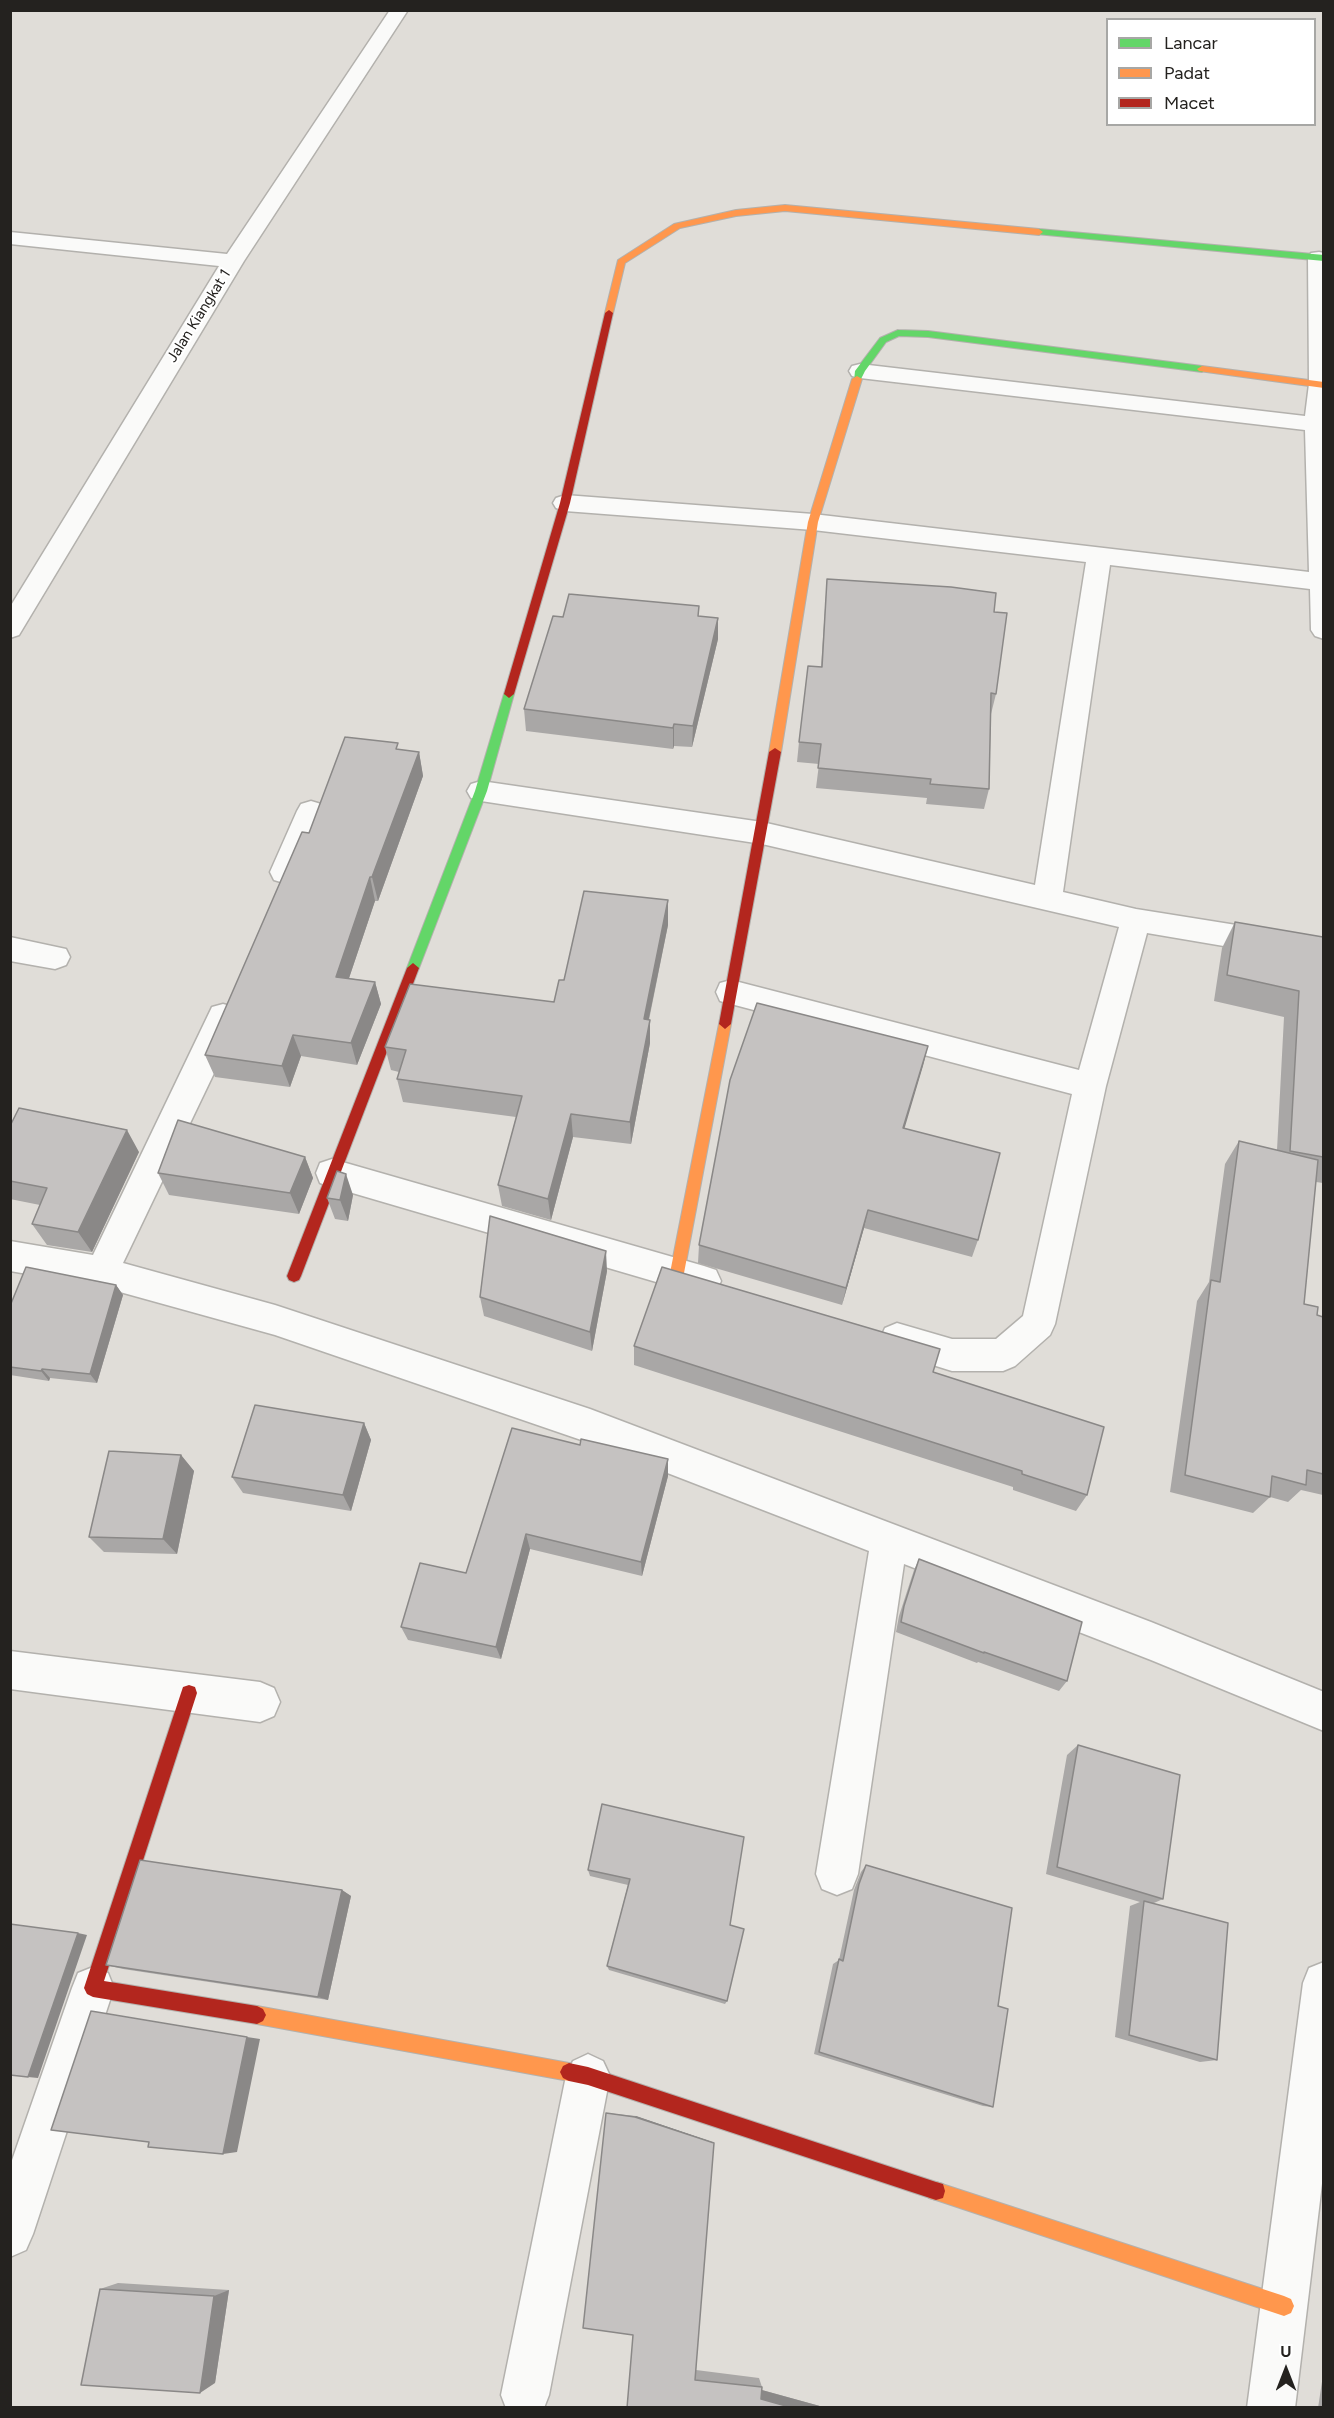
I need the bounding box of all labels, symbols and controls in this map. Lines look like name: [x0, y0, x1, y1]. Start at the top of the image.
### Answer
legend: [1106, 18, 1316, 126]
text: Lancar: [1164, 32, 1218, 54]
text: Padat: [1164, 62, 1210, 84]
text: Macet: [1164, 92, 1215, 114]
street label: Jalan Kiangkat 1: [163, 266, 235, 366]
north arrow: [1256, 2340, 1316, 2400]
text: U: [1280, 2342, 1292, 2361]

